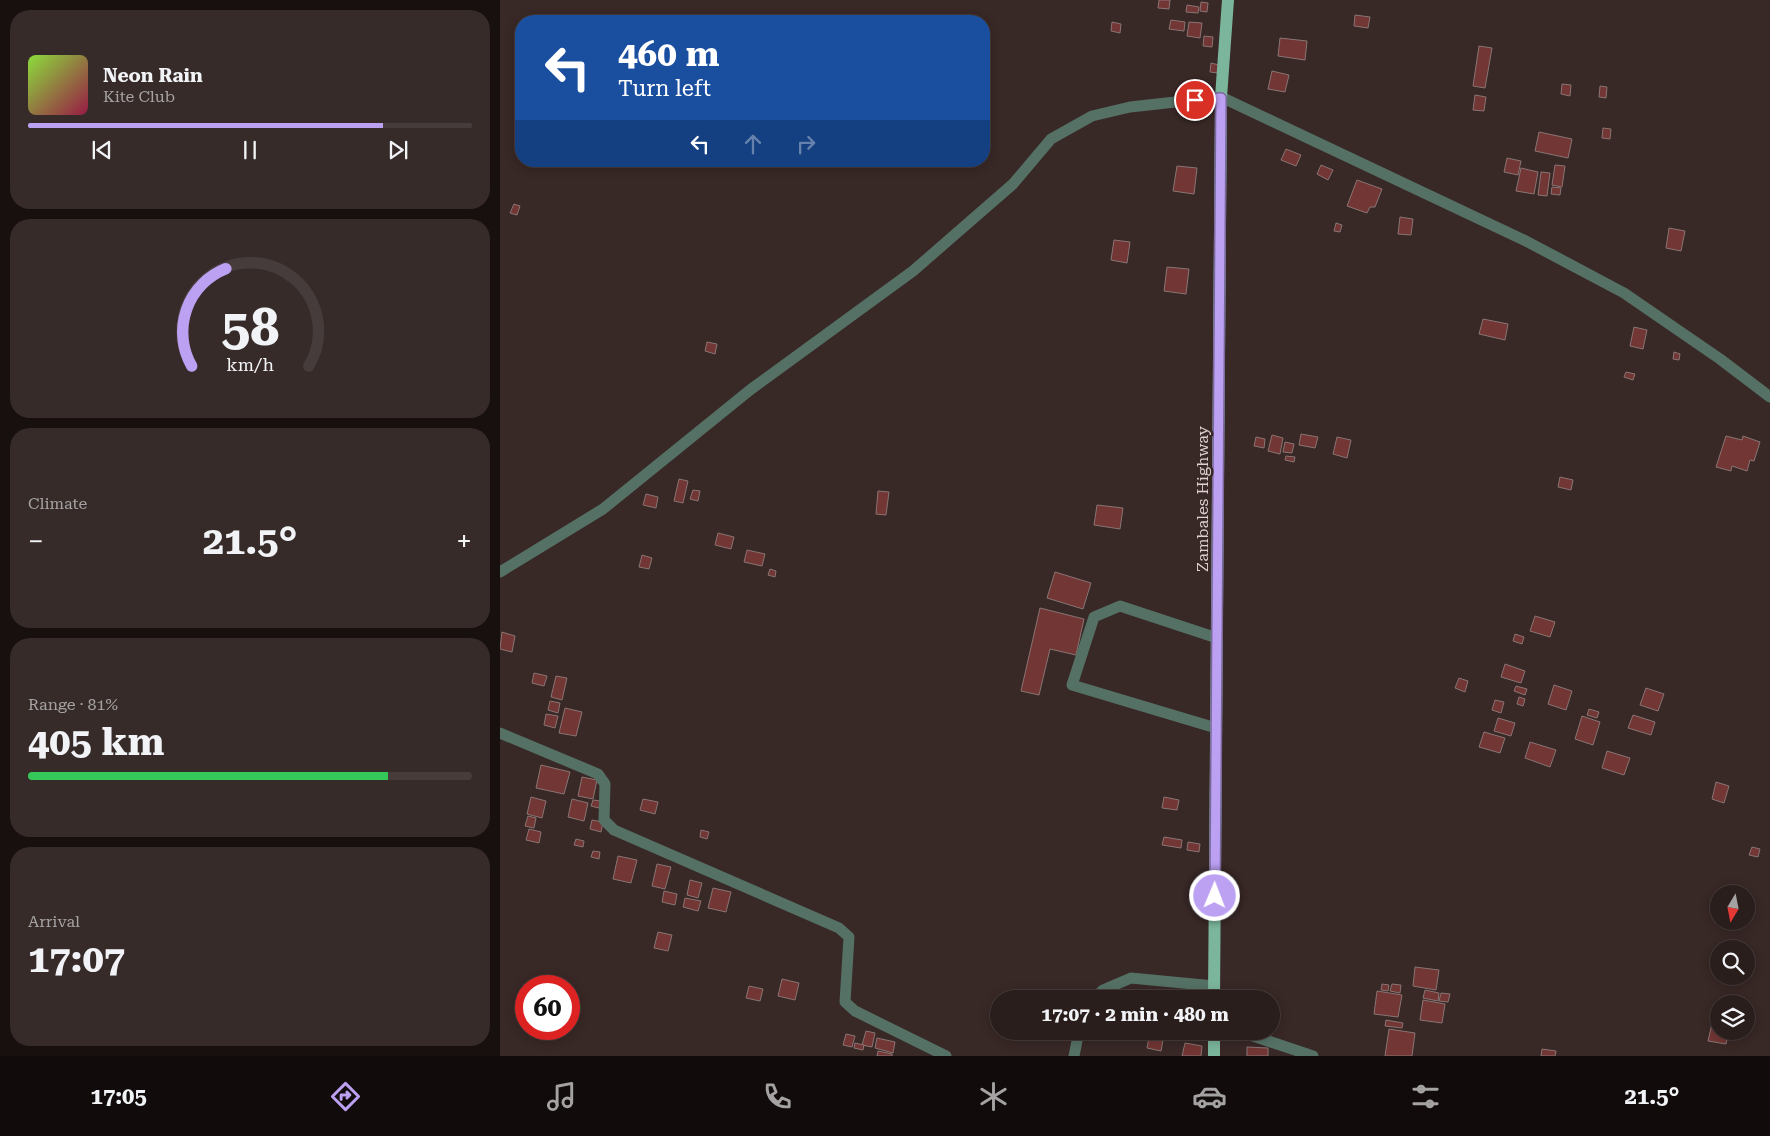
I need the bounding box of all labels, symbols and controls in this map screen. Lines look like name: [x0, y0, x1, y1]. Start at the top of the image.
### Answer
text: 460 m: [618, 34, 719, 75]
icon: left: [535, 35, 600, 100]
text: Neon Rain: [103, 64, 203, 87]
text: Turn left: [618, 76, 711, 101]
pin: [1174, 79, 1216, 121]
icon: arrive: [1181, 86, 1209, 114]
text: Kite Club: [103, 87, 175, 106]
icon: left: [686, 130, 714, 158]
icon: ahead: [739, 130, 767, 158]
icon: right: [792, 130, 820, 158]
icon: previous: [88, 136, 116, 164]
icon: pause: [236, 136, 264, 164]
icon: next: [384, 136, 412, 164]
text: 58: [221, 297, 279, 358]
text: km/h: [226, 354, 274, 375]
street label: Zambales Highway: [1193, 426, 1212, 572]
text: Climate: [28, 494, 87, 513]
text: 21.5°: [203, 519, 297, 563]
text: −: [28, 525, 44, 558]
text: +: [456, 525, 472, 558]
text: Range · 81%: [28, 695, 118, 714]
text: 405 km: [28, 720, 164, 764]
position arrow: [1188, 869, 1240, 921]
north arrow: [1710, 885, 1755, 930]
map controls: [1710, 885, 1755, 1040]
text: Arrival: [28, 912, 80, 931]
text: 17:07: [28, 937, 125, 981]
button: search: [1710, 940, 1755, 985]
speed limit sign: 60: [515, 975, 580, 1040]
button: layers: [1710, 995, 1755, 1040]
text: 17:07 · 2 min · 480 m: [1041, 1003, 1229, 1026]
icon: directions: [328, 1079, 363, 1114]
icon: music: [544, 1079, 579, 1114]
icon: phone: [760, 1079, 795, 1114]
icon: climate: [976, 1079, 1011, 1114]
icon: car: [1192, 1079, 1227, 1114]
icon: filters: [1408, 1079, 1443, 1114]
text: 17:05: [91, 1084, 147, 1109]
text: 21.5°: [1625, 1084, 1679, 1109]

